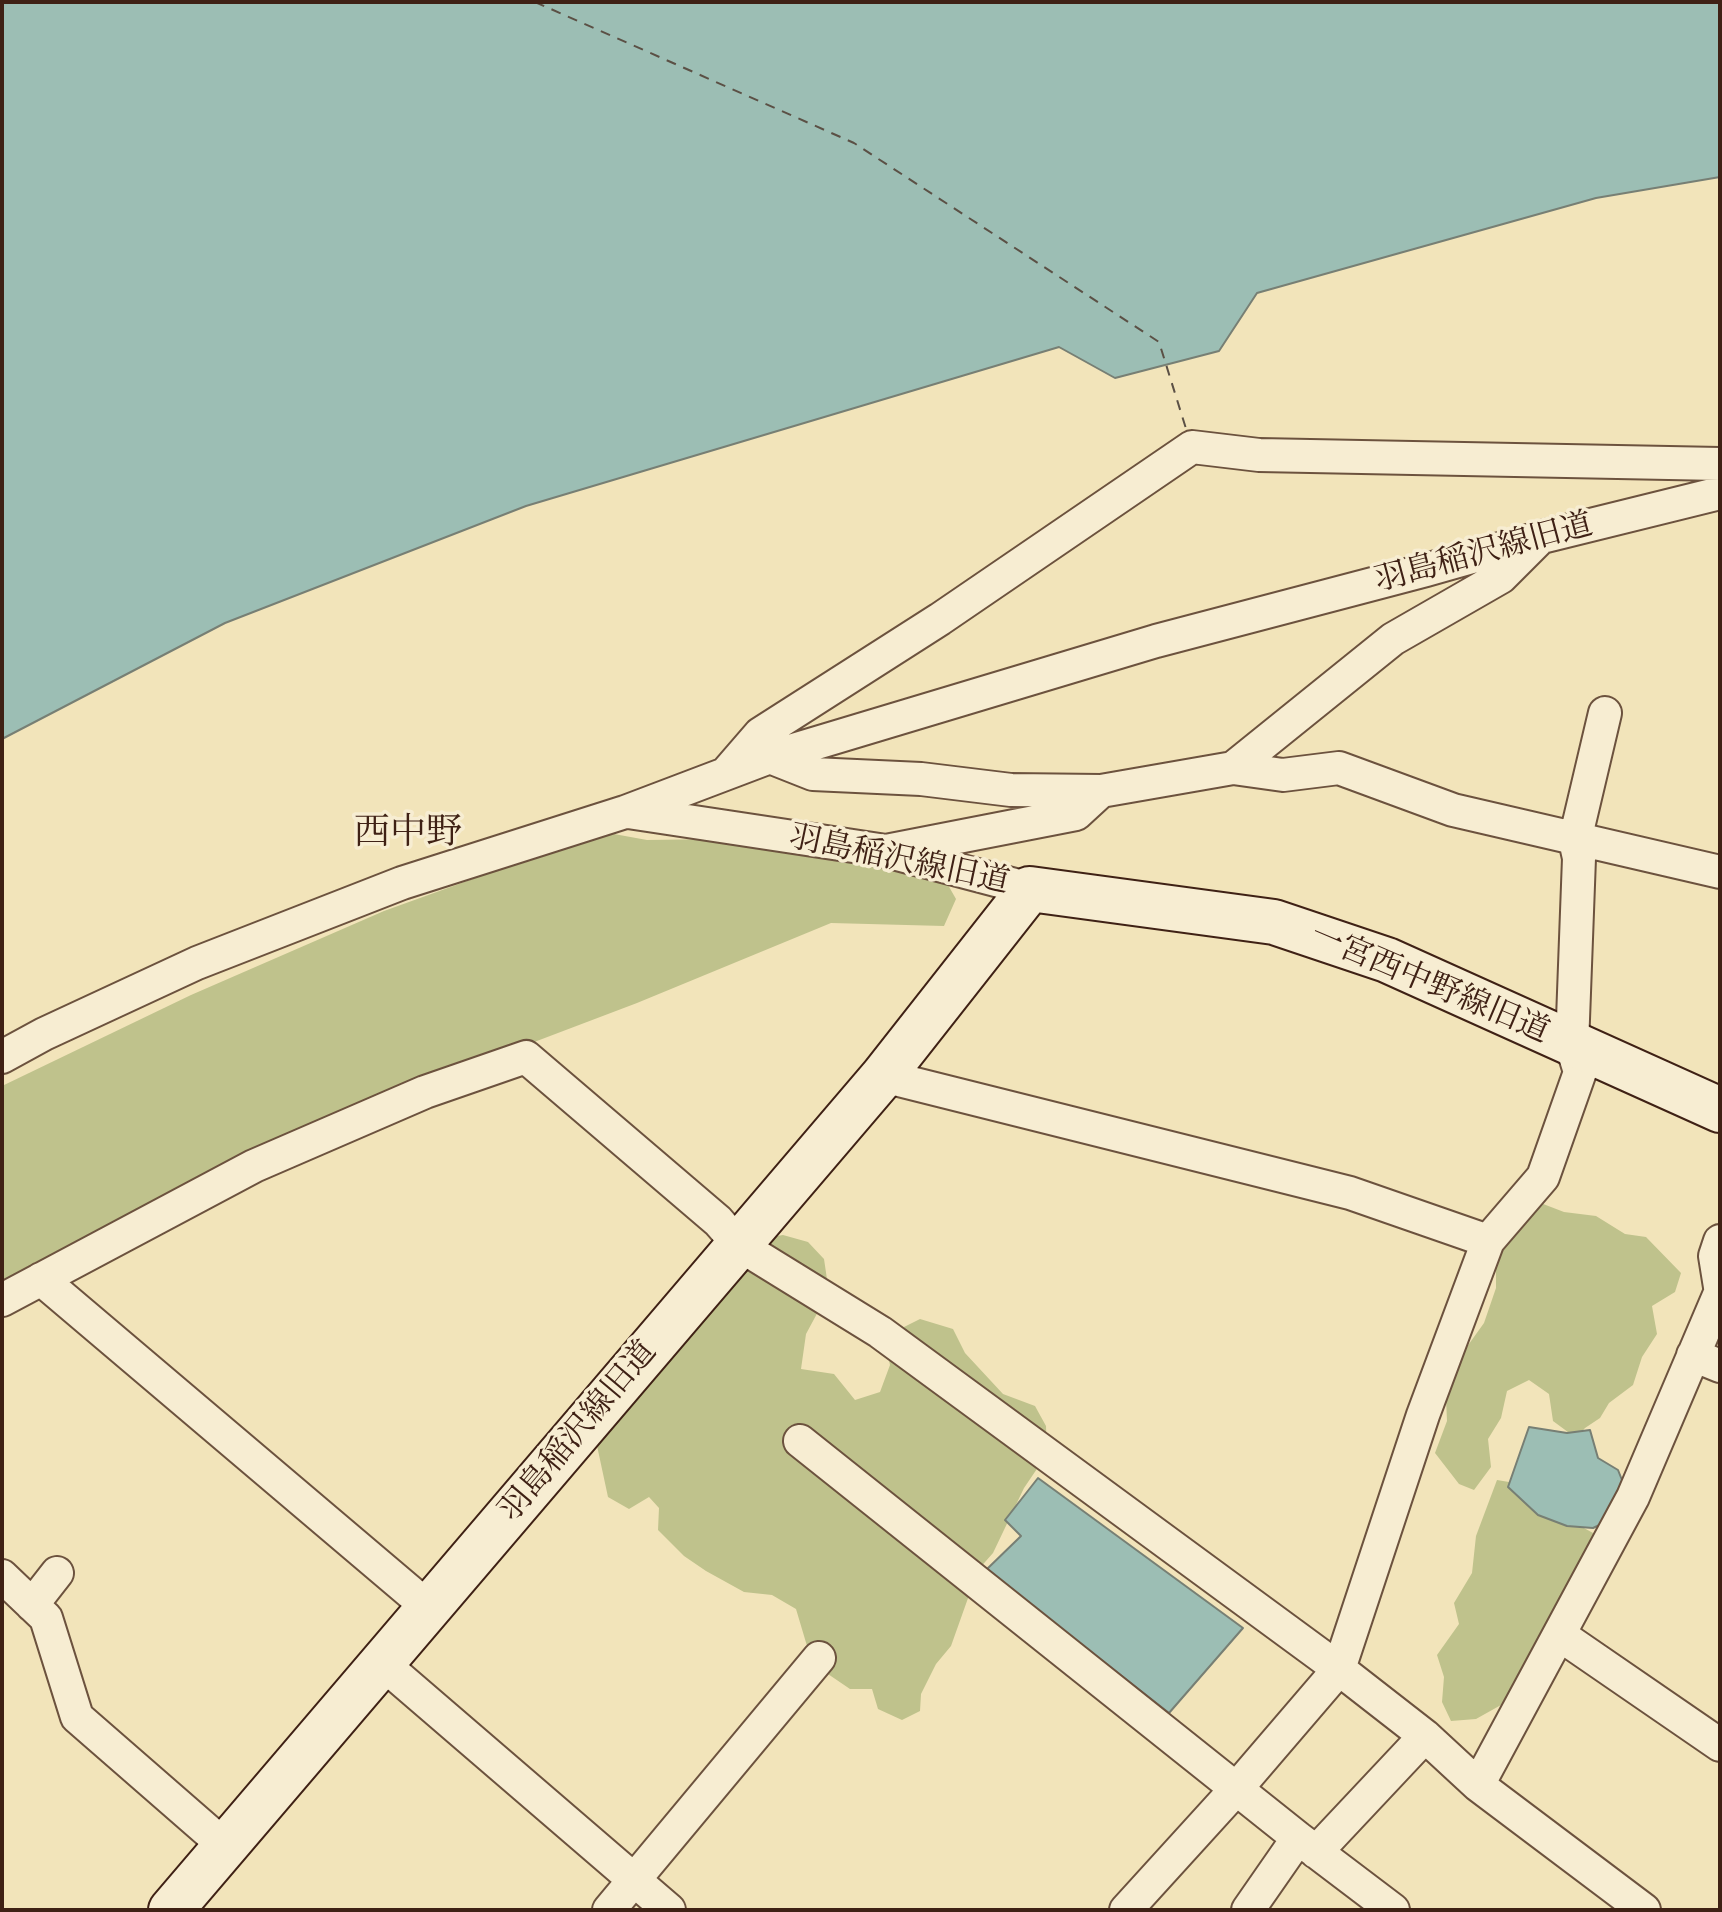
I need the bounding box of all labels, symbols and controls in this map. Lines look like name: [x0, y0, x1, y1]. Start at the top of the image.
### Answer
street label: 羽島稲沢線旧道: [1371, 506, 1597, 602]
district label: 西中野: [354, 812, 462, 856]
street label: 羽島稲沢線旧道: [785, 819, 1013, 903]
street label: 一宮西中野線旧道: [1304, 917, 1554, 1053]
street label: 羽島稲沢線旧道: [492, 1334, 666, 1530]

